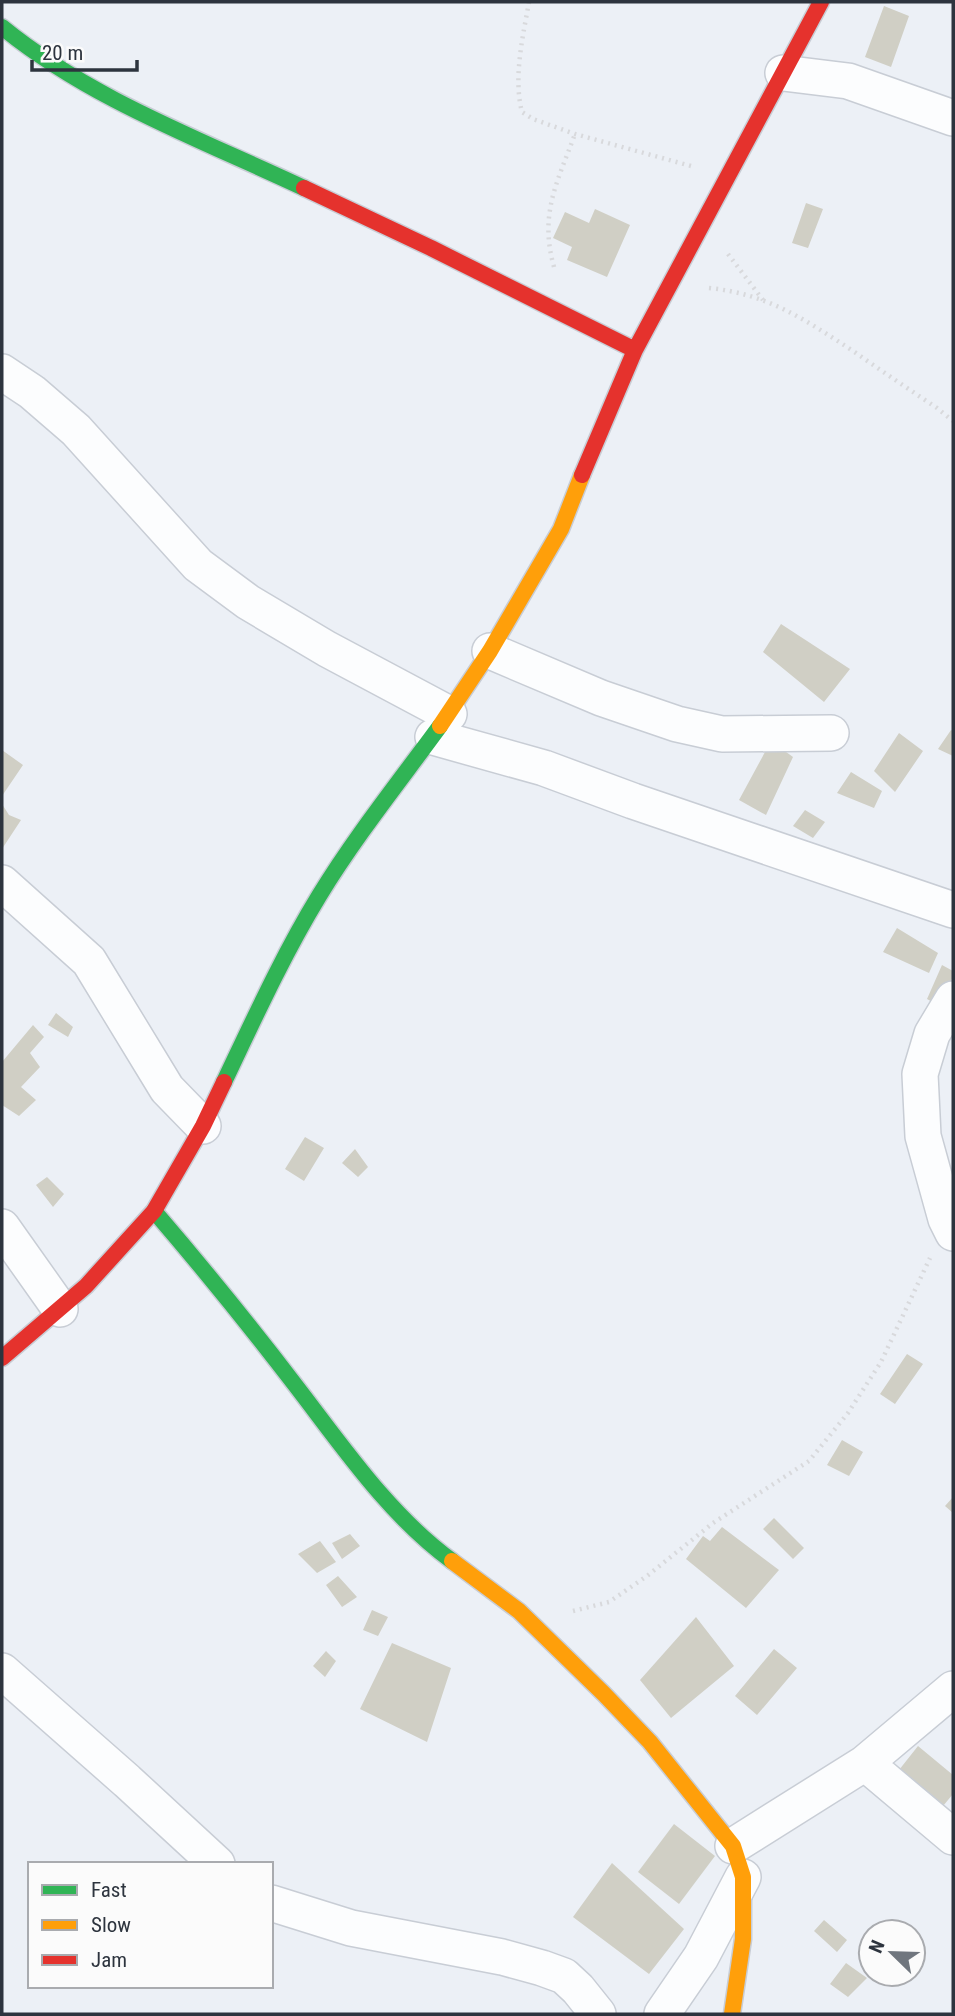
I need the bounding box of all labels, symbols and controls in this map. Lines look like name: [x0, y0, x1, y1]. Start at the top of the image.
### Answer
scale bar: [32, 28, 136, 72]
text: 20 m: [42, 41, 83, 65]
legend: [28, 1862, 273, 1988]
text: Fast: [91, 1878, 127, 1902]
text: Slow: [91, 1913, 131, 1937]
north arrow: [857, 1918, 927, 1988]
text: N: [864, 1937, 890, 1956]
text: Jam: [91, 1948, 127, 1972]

